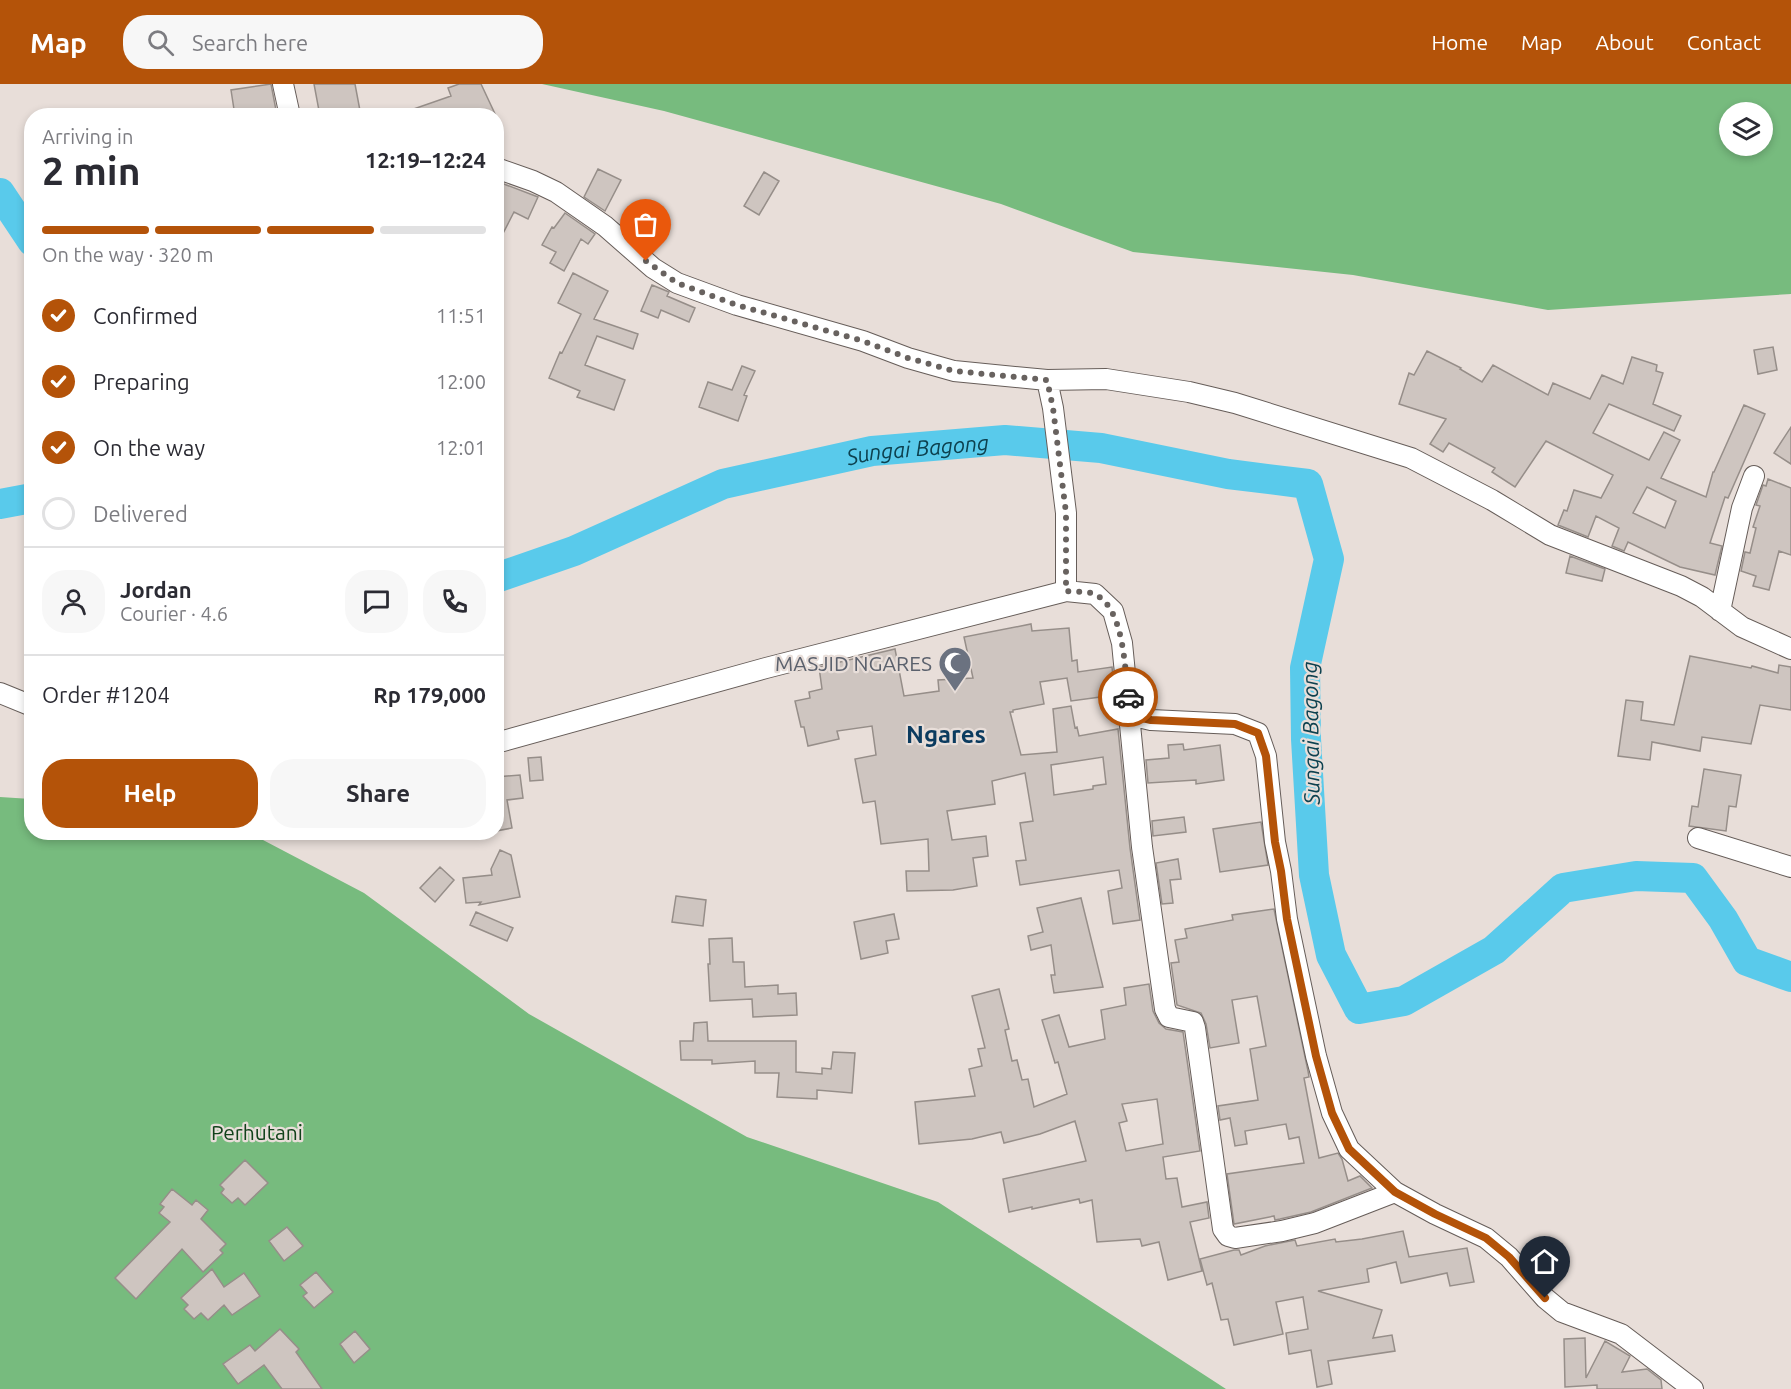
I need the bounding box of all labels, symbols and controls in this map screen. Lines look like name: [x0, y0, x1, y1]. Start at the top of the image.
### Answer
search box: [123, 15, 543, 69]
icon: search: [144, 26, 177, 59]
text: Map: [30, 27, 87, 58]
text: Search here: [192, 30, 308, 55]
text: Home: [1431, 30, 1488, 54]
text: Map: [1521, 30, 1562, 54]
text: About: [1595, 30, 1654, 54]
text: Contact: [1687, 30, 1761, 54]
map controls: [1719, 102, 1773, 156]
button: layers: [1719, 102, 1773, 156]
text: Arriving in: [42, 125, 133, 148]
text: 12:19–12:24: [365, 147, 486, 172]
text: 2 min: [42, 149, 141, 192]
pin: [620, 199, 671, 261]
icon: bag: [629, 208, 662, 241]
text: On the way · 320 m: [42, 243, 214, 266]
icon: check: [42, 299, 75, 332]
text: Confirmed: [93, 303, 198, 328]
text: 11:51: [436, 304, 486, 327]
icon: check: [42, 365, 75, 398]
text: Preparing: [93, 369, 190, 394]
text: 12:00: [436, 370, 486, 393]
water label: Sungai Bagong: [843, 429, 990, 469]
icon: check: [42, 431, 75, 464]
text: On the way: [93, 435, 205, 460]
text: 12:01: [436, 436, 486, 459]
text: Delivered: [93, 501, 188, 526]
button: person: [42, 570, 105, 633]
button: chat: [345, 570, 408, 633]
button: phone: [423, 570, 486, 633]
text: Jordan: [120, 577, 192, 602]
text: Courier · 4.6: [120, 602, 228, 625]
mosque icon: MASJID NGARES: [937, 645, 973, 692]
place label: MASJID NGARES: [775, 651, 932, 675]
water label: Sungai Bagong: [1296, 661, 1324, 806]
courier: [1098, 667, 1158, 727]
icon: car: [1112, 681, 1145, 714]
text: Order #1204: [42, 682, 170, 707]
text: Rp 179,000: [373, 682, 486, 707]
district label: Ngares: [906, 721, 986, 748]
button: Help: [42, 759, 258, 828]
button: Share: [270, 759, 486, 828]
park label: Perhutani: [211, 1120, 303, 1144]
pin: [1519, 1236, 1570, 1298]
icon: home: [1528, 1245, 1561, 1278]

